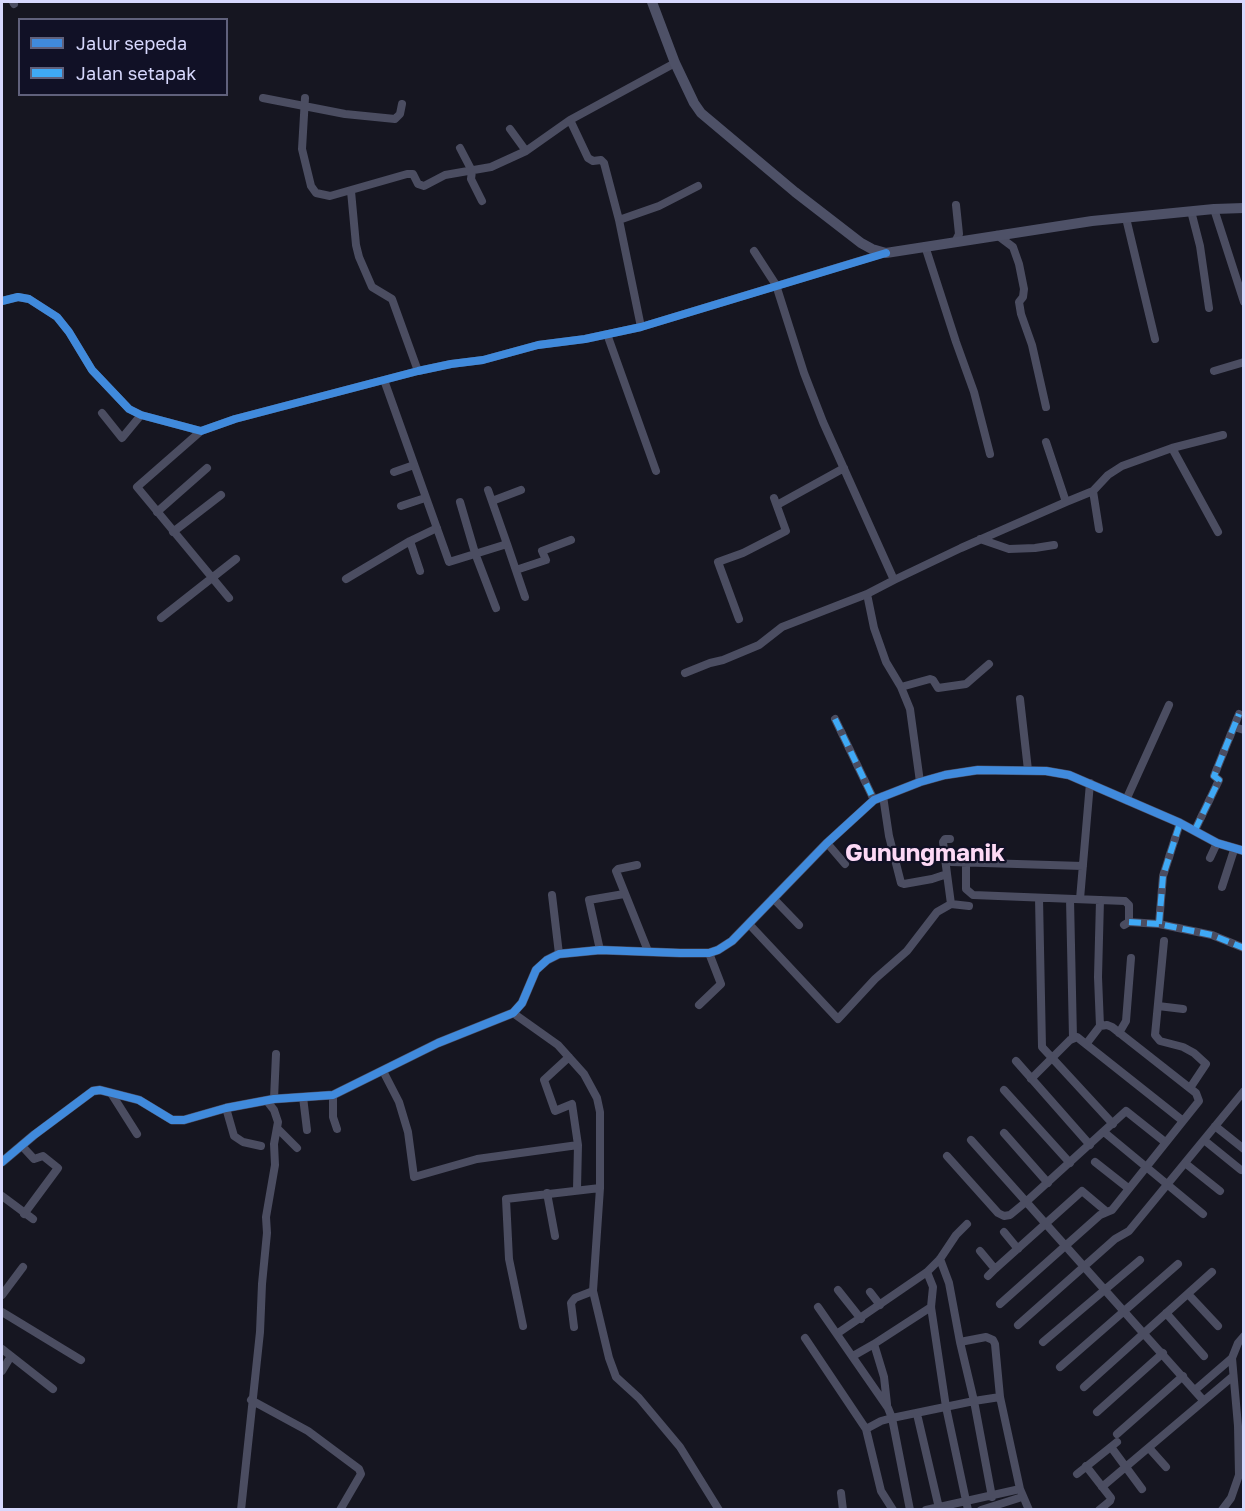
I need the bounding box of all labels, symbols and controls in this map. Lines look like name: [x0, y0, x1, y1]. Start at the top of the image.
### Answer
legend: [18, 18, 228, 96]
text: Jalur sepeda: [76, 32, 187, 54]
text: Jalan setapak: [76, 62, 196, 84]
district label: Gunungmanik: [845, 839, 1005, 867]

